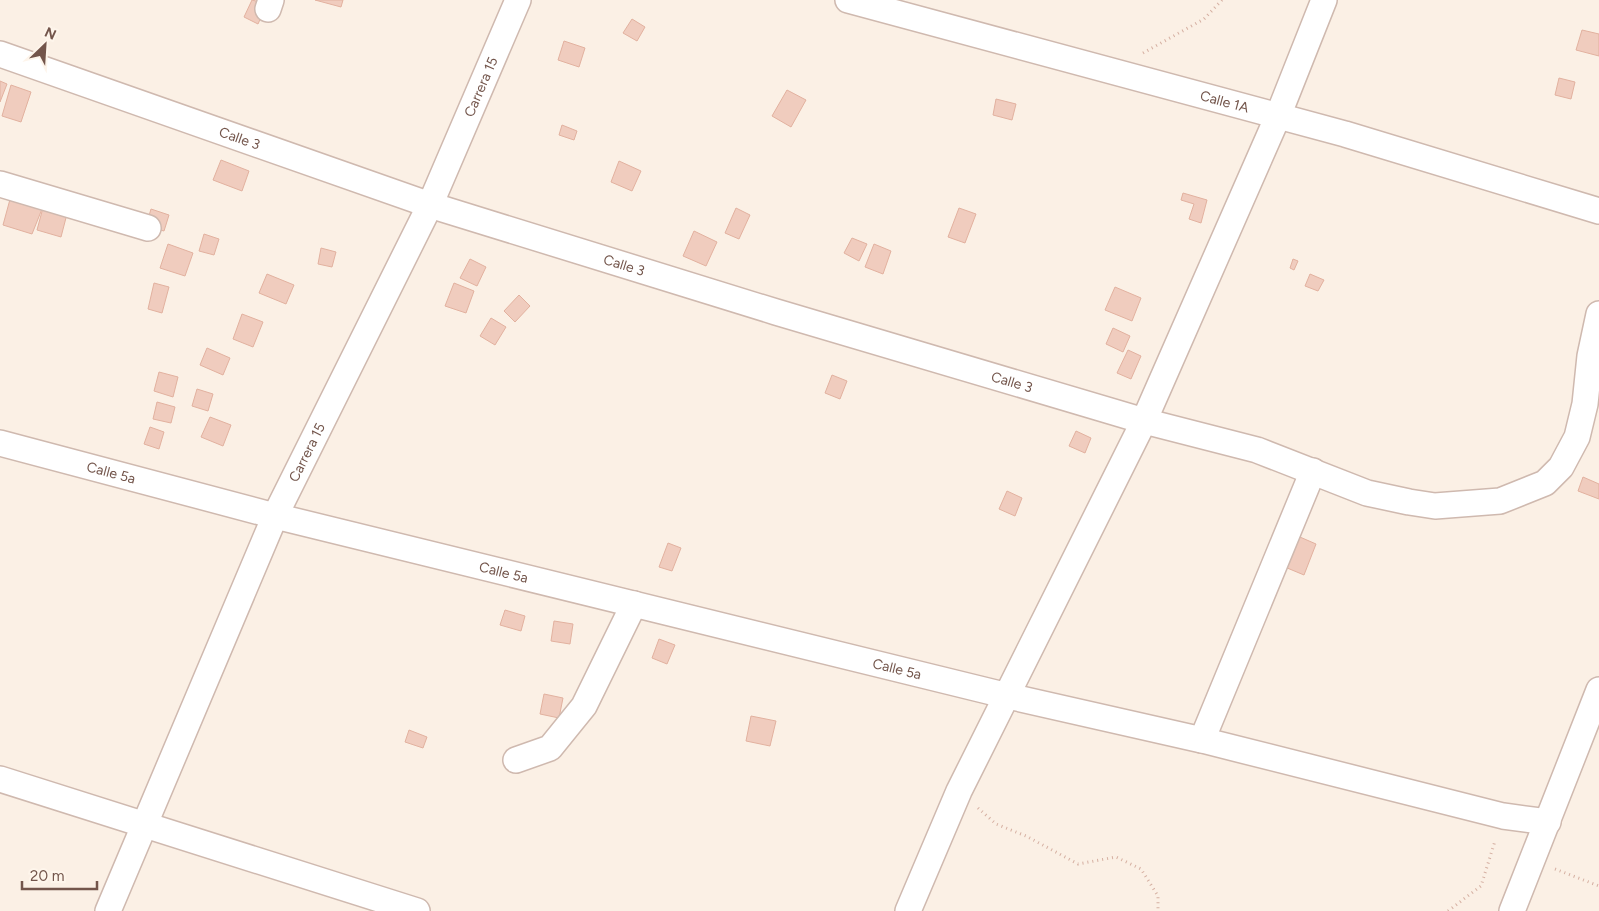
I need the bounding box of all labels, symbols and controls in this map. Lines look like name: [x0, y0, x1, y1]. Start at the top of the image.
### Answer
north arrow: [20, 20, 70, 70]
text: N: [42, 24, 59, 44]
street label: Carrera 15: [461, 54, 502, 120]
street label: Calle 1A: [1198, 87, 1251, 117]
street label: Calle 3: [217, 124, 262, 154]
street label: Calle 3: [601, 251, 647, 280]
street label: Calle 3: [989, 368, 1034, 397]
street label: Carrera 15: [285, 420, 329, 485]
street label: Calle 5a: [85, 458, 137, 488]
street label: Calle 5a: [477, 558, 530, 587]
street label: Calle 5a: [871, 655, 923, 683]
scale bar: [22, 858, 98, 890]
text: 20 m: [30, 867, 64, 885]

